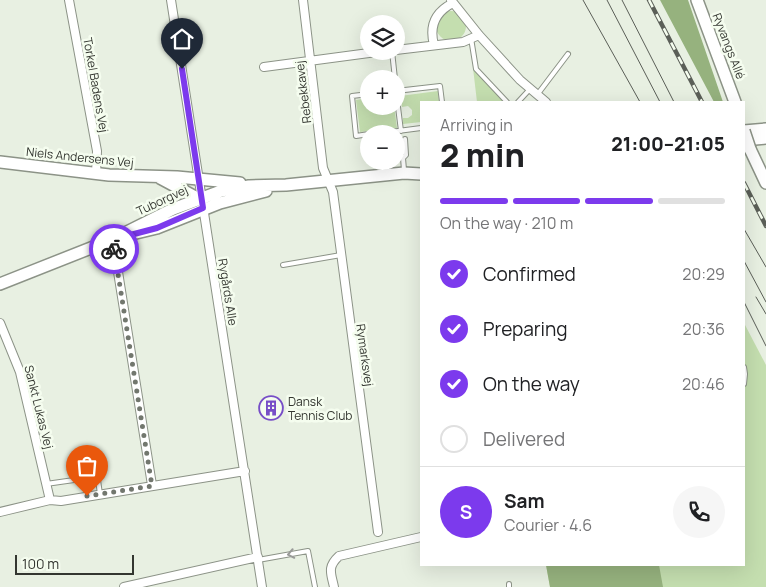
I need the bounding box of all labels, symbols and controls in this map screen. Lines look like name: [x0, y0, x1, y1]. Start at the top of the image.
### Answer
street label: Ryvangs Allé: [709, 11, 749, 81]
map controls: [360, 15, 405, 170]
button: layers: [360, 15, 405, 60]
pin: [161, 18, 203, 69]
icon: home: [168, 25, 196, 53]
street label: Torkel Badens Vej: [79, 36, 113, 134]
street label: Rebekkavej: [291, 60, 315, 124]
button: +: [360, 70, 405, 115]
text: Arriving in: [440, 114, 513, 136]
button: −: [360, 125, 405, 170]
text: 21:00–21:05: [611, 131, 725, 157]
text: 2 min: [440, 133, 525, 177]
street label: Niels Andersens Vej: [25, 143, 135, 171]
street label: Tuborgvej: [133, 181, 191, 219]
text: On the way · 210 m: [440, 212, 573, 234]
courier: [89, 224, 139, 274]
icon: bike: [100, 235, 128, 263]
street label: Rygårds Alle: [214, 257, 242, 327]
icon: check: [440, 260, 468, 288]
text: Confirmed: [483, 261, 576, 287]
text: 20:29: [682, 263, 725, 285]
icon: check: [440, 315, 468, 343]
text: Preparing: [483, 316, 568, 342]
text: 20:36: [683, 318, 725, 340]
street label: Rymarksvej: [352, 323, 378, 387]
street label: Sankt Lukas Vej: [20, 363, 58, 451]
icon: check: [440, 370, 468, 398]
text: On the way: [483, 371, 580, 397]
text: 20:46: [682, 373, 725, 395]
place label: Dansk Tennis Club: [288, 393, 352, 424]
building icon: Dansk Tennis Club: [258, 395, 284, 421]
text: Delivered: [483, 426, 565, 452]
pin: [66, 445, 108, 496]
icon: bag: [73, 452, 101, 480]
button: phone: [673, 486, 725, 538]
text: Sam: [504, 488, 545, 514]
text: S: [460, 499, 472, 525]
text: Courier · 4.6: [504, 514, 592, 536]
one-way arrow: [286, 548, 295, 559]
scale bar: [15, 552, 134, 575]
text: 100 m: [22, 554, 59, 573]

